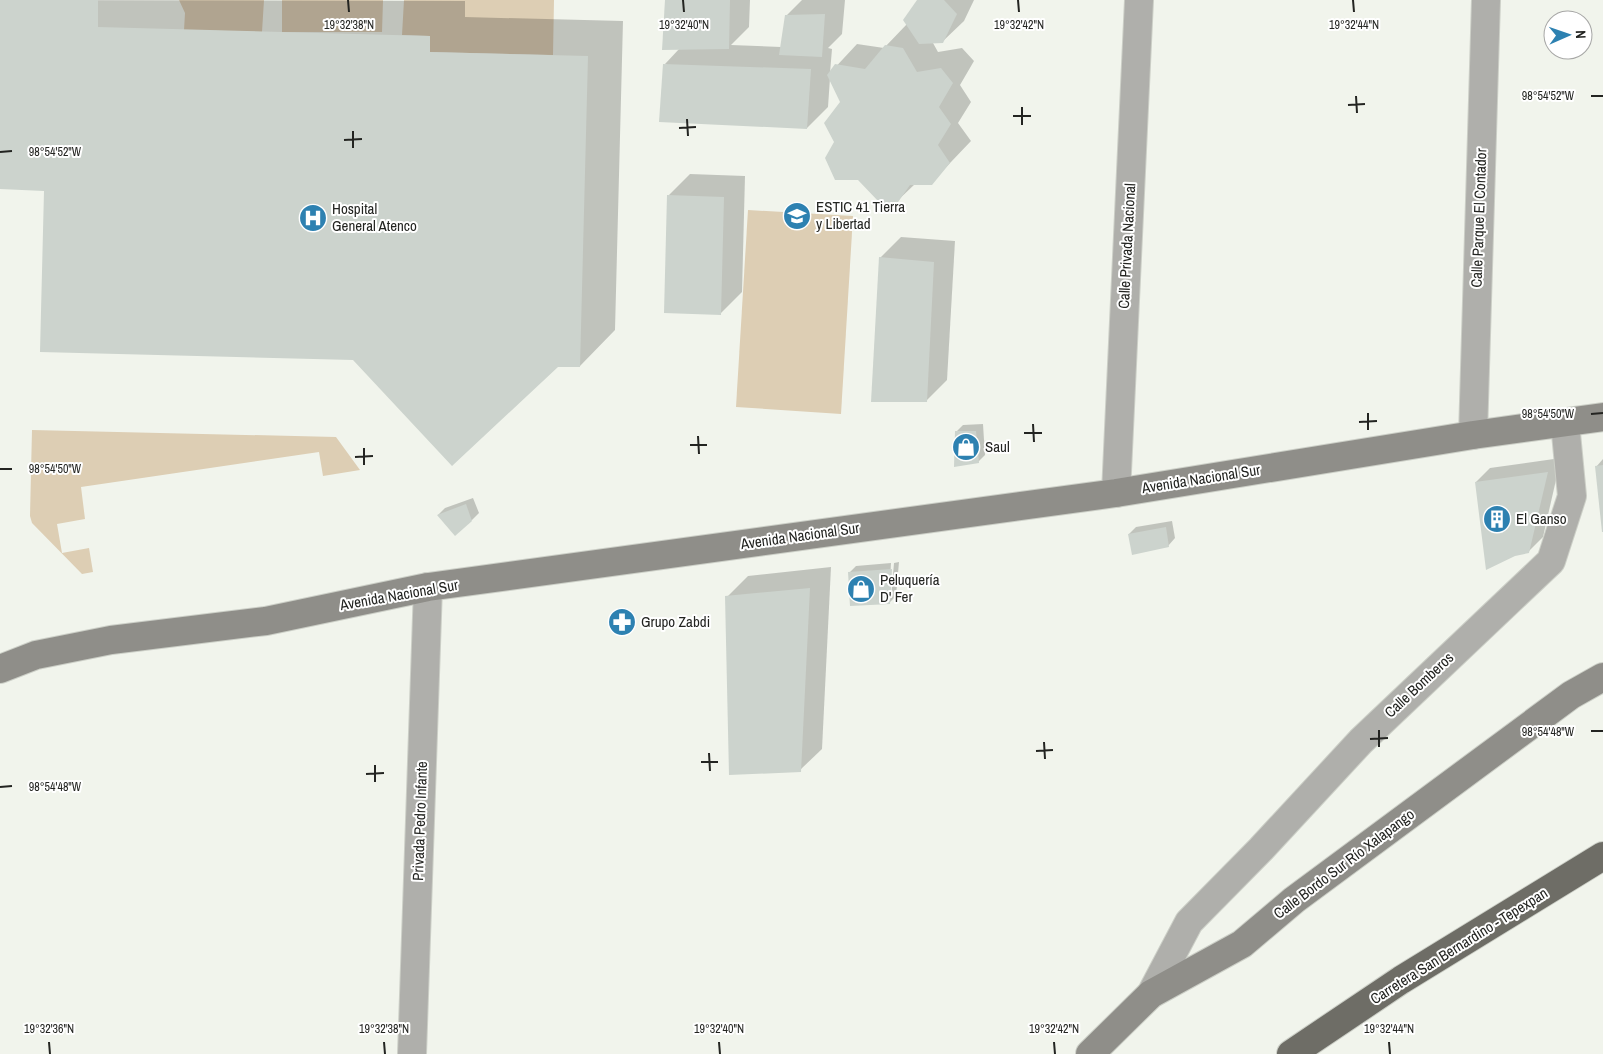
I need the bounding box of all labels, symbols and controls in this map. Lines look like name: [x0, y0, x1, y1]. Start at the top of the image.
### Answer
north arrow: [1543, 10, 1593, 60]
text: 19°32'38"N: [324, 17, 374, 33]
text: 19°32'40"N: [659, 17, 709, 33]
text: 19°32'42"N: [994, 17, 1044, 33]
text: 19°32'44"N: [1329, 17, 1379, 33]
text: N: [1572, 30, 1590, 39]
text: 98°54'52"W: [1522, 88, 1575, 104]
text: 98°54'52"W: [29, 144, 82, 160]
street label: Calle Parque El Contador: [1466, 148, 1491, 288]
street label: Calle Privada Nacional: [1113, 183, 1140, 309]
place label: ESTIC 41 Tierra y Libertad: [816, 196, 905, 234]
place label: Hospital General Atenco: [332, 198, 417, 236]
school or university icon: ESTIC 41 Tierra y Libertad: [782, 201, 812, 231]
hospital icon: Hospital General Atenco: [298, 203, 328, 233]
text: 98°54'50"W: [1522, 406, 1575, 422]
shop icon: Saul: [951, 432, 981, 462]
place label: Saul: [985, 436, 1010, 457]
street label: Avenida Nacional Sur: [1139, 459, 1262, 498]
text: 98°54'50"W: [29, 461, 82, 477]
building icon: El Ganso: [1482, 504, 1512, 534]
place label: El Ganso: [1516, 508, 1567, 529]
street label: Avenida Nacional Sur: [738, 517, 861, 554]
place label: Peluquería D' Fer: [880, 569, 940, 607]
street label: Avenida Nacional Sur: [337, 574, 460, 615]
shop icon: Peluquería D' Fer: [846, 574, 876, 604]
pharmacy icon: Grupo Zabdi: [607, 607, 637, 637]
place label: Grupo Zabdi: [641, 611, 710, 632]
street label: Calle Bomberos: [1380, 647, 1458, 722]
text: 98°54'48"W: [1522, 724, 1575, 740]
street label: Privada Pedro Infante: [407, 761, 432, 881]
text: 98°54'48"W: [29, 779, 82, 795]
street label: Calle Bordo Sur Río Xalapango: [1269, 804, 1419, 924]
street label: Carretera San Bernardino - Tepexpan: [1366, 882, 1551, 1009]
text: 19°32'36"N: [24, 1021, 74, 1037]
text: 19°32'38"N: [359, 1021, 409, 1037]
text: 19°32'40"N: [694, 1021, 744, 1037]
text: 19°32'42"N: [1029, 1021, 1079, 1037]
text: 19°32'44"N: [1364, 1021, 1414, 1037]

